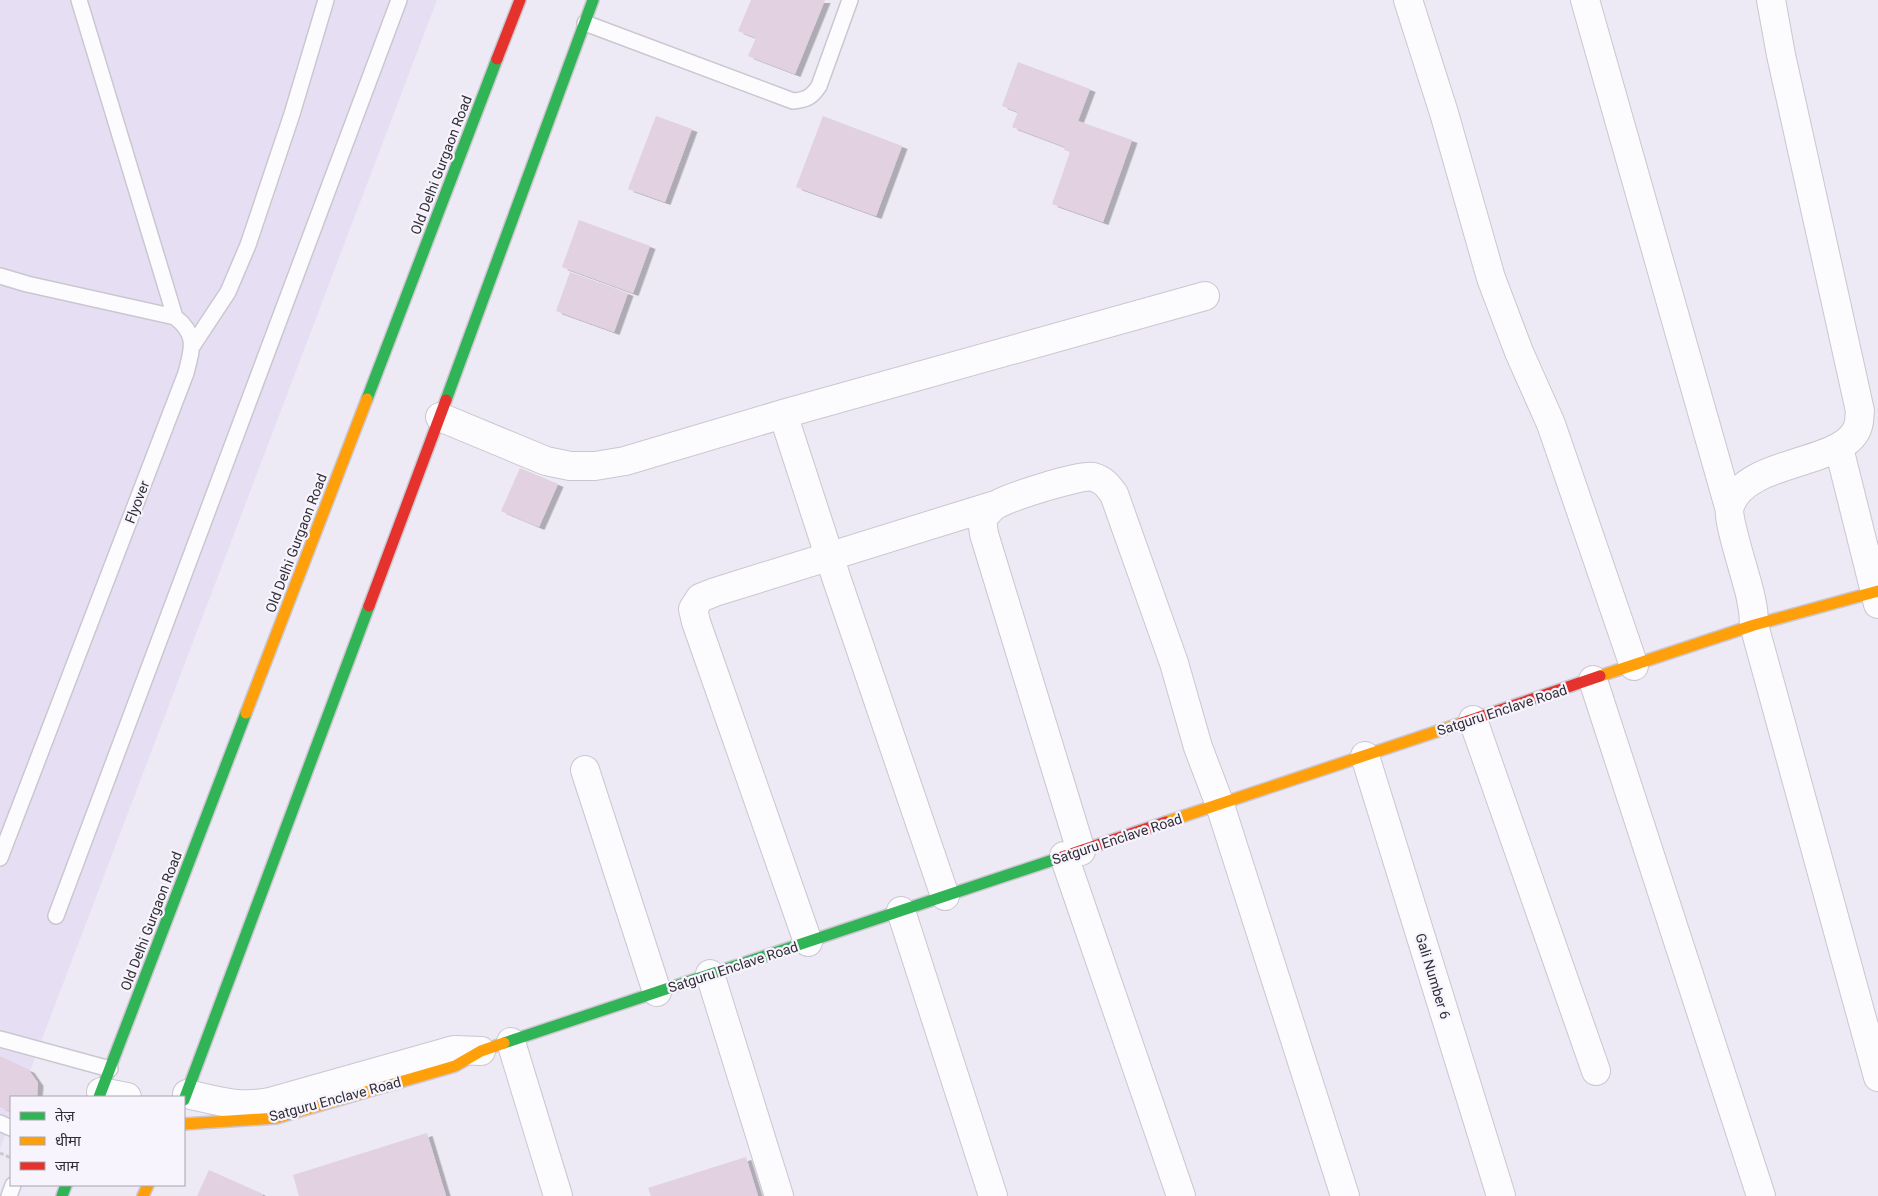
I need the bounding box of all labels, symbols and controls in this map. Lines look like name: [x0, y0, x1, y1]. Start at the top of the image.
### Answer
street label: Old Delhi Gurgaon Road: [407, 93, 475, 237]
street label: Old Delhi Gurgaon Road: [262, 471, 330, 615]
street label: Flyover: [122, 478, 153, 526]
street label: Satguru Enclave Road: [1435, 681, 1569, 739]
street label: Satguru Enclave Road: [1050, 810, 1184, 868]
street label: Old Delhi Gurgaon Road: [117, 849, 185, 993]
street label: Gali Number 6: [1412, 931, 1454, 1021]
street label: Satguru Enclave Road: [666, 938, 800, 996]
street label: Satguru Enclave Road: [267, 1074, 403, 1124]
legend: [10, 1096, 185, 1186]
text: तेज़: [55, 1107, 76, 1125]
text: धीमा: [55, 1132, 82, 1150]
text: जाम: [55, 1157, 80, 1175]

